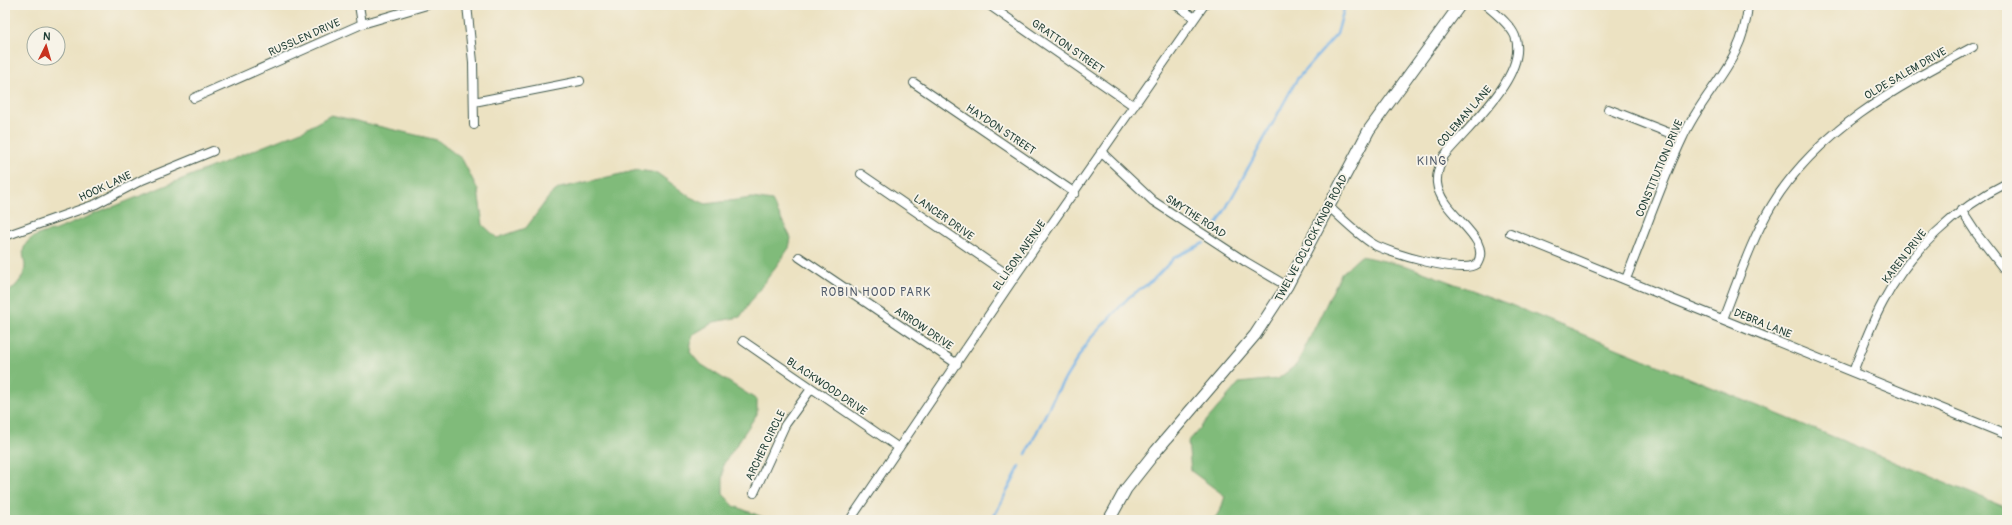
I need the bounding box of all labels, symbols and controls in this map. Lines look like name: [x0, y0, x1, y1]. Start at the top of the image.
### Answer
street label: RUSSLEN DRIVE: [266, 16, 342, 59]
street label: GRATTON STREET: [1029, 17, 1106, 76]
north arrow: [26, 26, 66, 66]
text: N: [43, 30, 52, 43]
street label: OLDE SALEM DRIVE: [1862, 45, 1949, 102]
street label: COLEMAN LANE: [1434, 83, 1495, 150]
street label: HAYDON STREET: [964, 101, 1038, 157]
street label: CONSTITUTION DRIVE: [1633, 117, 1686, 219]
district label: KING: [1417, 154, 1447, 169]
street label: HOOK LANE: [77, 169, 134, 204]
street label: TWELVE OCLOCK KNOB ROAD: [1272, 172, 1351, 304]
street label: LANCER DRIVE: [911, 192, 977, 243]
street label: SMYTHE ROAD: [1163, 192, 1228, 241]
street label: ELLISON AVENUE: [990, 217, 1049, 293]
street label: KAREN DRIVE: [1879, 227, 1930, 286]
district label: ROBIN HOOD PARK: [821, 285, 931, 300]
street label: ARROW DRIVE: [892, 304, 955, 353]
street label: DEBRA LANE: [1732, 306, 1794, 341]
street label: BLACKWOOD DRIVE: [784, 355, 870, 418]
street label: ARCHER CIRCLE: [743, 408, 788, 483]

